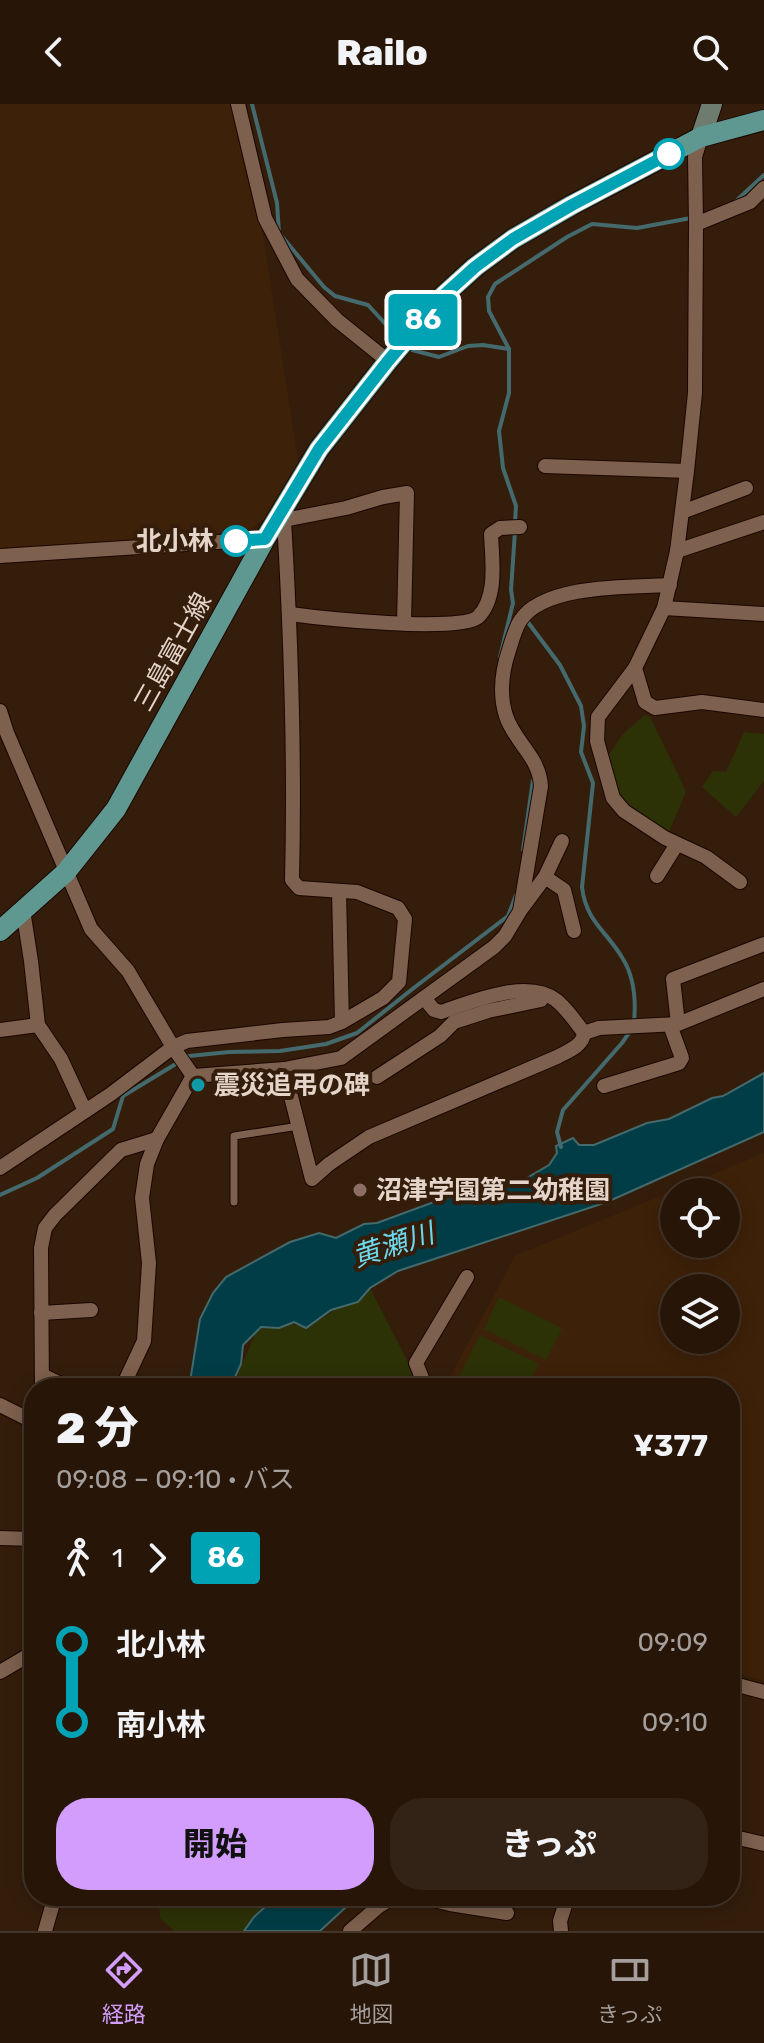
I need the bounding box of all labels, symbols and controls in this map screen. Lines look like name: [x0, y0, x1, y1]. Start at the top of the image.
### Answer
icon: back: [32, 30, 76, 74]
icon: search: [688, 30, 732, 74]
text: Railo: [336, 31, 428, 74]
unlabelled marker: [654, 139, 684, 169]
line badge: 86: [387, 294, 459, 346]
text: 86: [404, 303, 442, 336]
place label: 北小林: [136, 526, 214, 557]
marker: 北小林: [221, 526, 251, 556]
street label: 三島富士線: [128, 588, 218, 716]
place label: 震災追弔の碑: [214, 1070, 370, 1101]
marker: 震災追弔の碑: [189, 1076, 207, 1094]
place label: 沼津学園第二幼稚園: [376, 1175, 610, 1206]
map controls: [660, 1178, 740, 1354]
button: locate: [660, 1178, 740, 1258]
marker: 沼津学園第二幼稚園: [351, 1181, 369, 1199]
water label: 黄瀬川: [348, 1215, 441, 1274]
button: layers: [660, 1274, 740, 1354]
text: 2 分: [56, 1402, 139, 1454]
text: ¥377: [633, 1428, 708, 1464]
text: 09:08 – 09:10 · バス: [56, 1464, 295, 1495]
icon: walk: [56, 1536, 100, 1580]
icon: forward: [135, 1536, 179, 1580]
text: 86: [207, 1541, 244, 1574]
text: 1: [112, 1543, 123, 1574]
text: 北小林: [116, 1627, 206, 1663]
text: 09:09: [637, 1627, 708, 1658]
text: 南小林: [116, 1707, 206, 1743]
text: 09:10: [642, 1707, 708, 1738]
button: 開始: [56, 1798, 374, 1890]
button: きっぷ: [390, 1798, 708, 1890]
tab: 経路: [102, 1948, 146, 2028]
tab: 地図: [349, 1948, 393, 2028]
tab: きっぷ: [597, 1948, 662, 2028]

